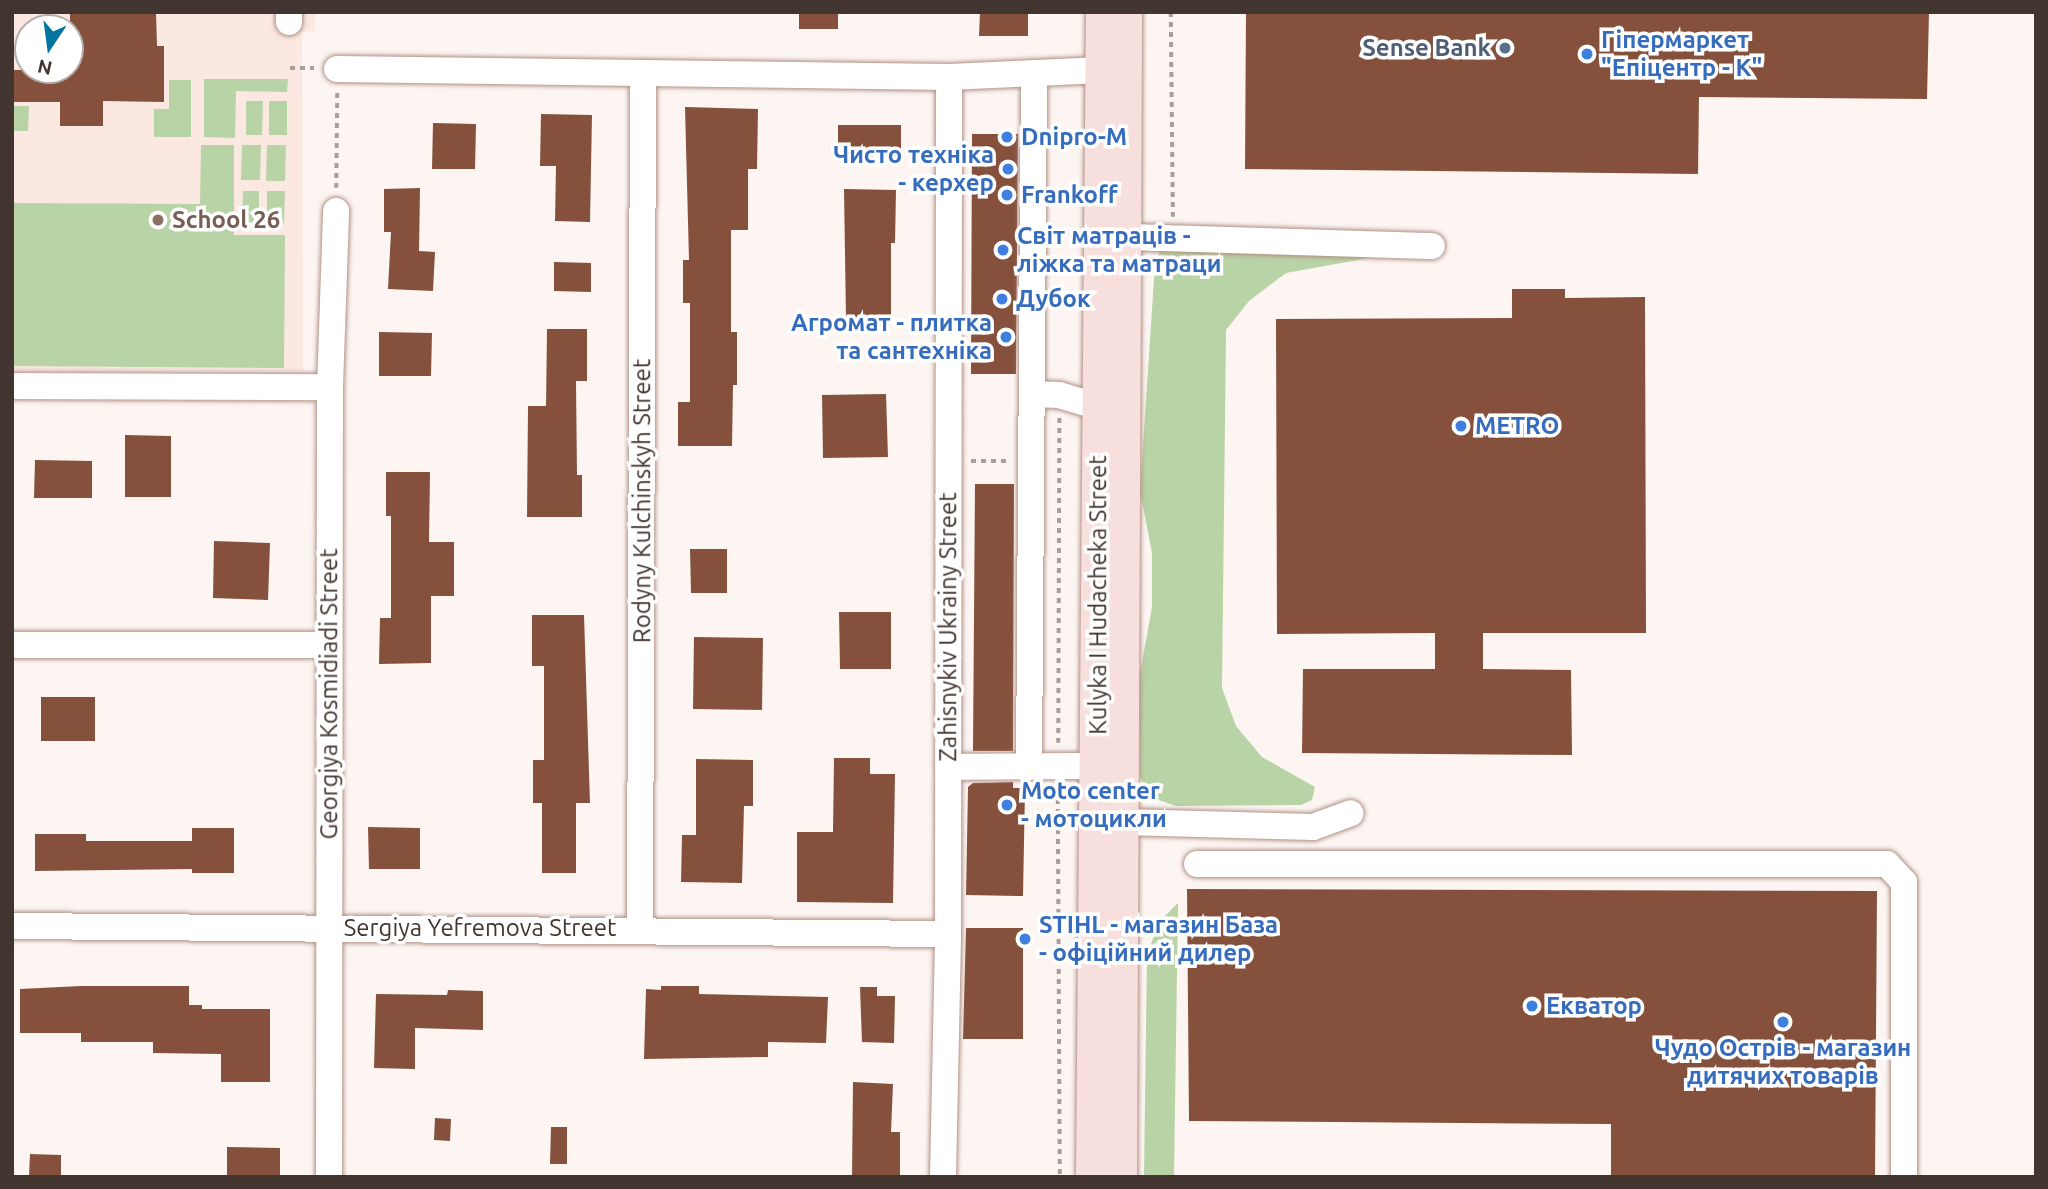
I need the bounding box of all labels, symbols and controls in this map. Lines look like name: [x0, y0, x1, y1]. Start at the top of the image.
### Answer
north arrow: [14, 14, 84, 84]
place label: Гіпермаркет "Епіцентр - К": [1601, 26, 1762, 82]
place label: Sense Bank: [1362, 34, 1491, 62]
marker: Sense Bank: [1497, 40, 1513, 56]
marker: Гіпермаркет "Епіцентр - К": [1579, 46, 1595, 62]
text: N: [35, 55, 54, 80]
place label: Dnipro-M: [1021, 123, 1127, 151]
marker: Dnipro-M: [999, 129, 1015, 145]
place label: Чисто техніка - керхер: [833, 141, 994, 197]
marker: Чисто техніка - керхер: [1000, 161, 1016, 177]
place label: Frankoff: [1021, 181, 1118, 209]
marker: Frankoff: [999, 187, 1015, 203]
place label: School 26: [172, 206, 280, 234]
marker: School 26: [150, 212, 166, 228]
place label: Світ матраців - ліжка та матраци: [1017, 222, 1221, 278]
marker: Світ матраців - ліжка та матраци: [995, 242, 1011, 258]
place label: Дубок: [1016, 285, 1091, 313]
marker: Дубок: [994, 291, 1010, 307]
place label: Агромат - плитка та сантехніка: [791, 309, 992, 365]
marker: Агромат - плитка та сантехніка: [998, 329, 1014, 345]
street label: Rodyny Kulchinskyh Street: [628, 359, 656, 643]
place label: METRO: [1475, 412, 1559, 440]
marker: METRO: [1453, 418, 1469, 434]
street label: Kulyka I Hudacheka Street: [1084, 455, 1112, 735]
street label: Zahisnykiv Ukrainy Street: [934, 492, 962, 762]
street label: Georgiya Kosmidiadi Street: [315, 548, 343, 840]
place label: Moto center - мотоцикли: [1021, 777, 1167, 833]
marker: Moto center - мотоцикли: [999, 797, 1015, 813]
place label: STIHL - магазин База - офіційний дилер: [1039, 911, 1278, 967]
street label: Sergiya Yefremova Street: [344, 914, 616, 942]
marker: STIHL - магазин База - офіційний дилер: [1017, 931, 1033, 947]
place label: Екватор: [1546, 992, 1642, 1020]
marker: Екватор: [1524, 998, 1540, 1014]
marker: Чудо Острів - магазин дитячих товарів: [1775, 1014, 1791, 1030]
place label: Чудо Острів - магазин дитячих товарів: [1655, 1034, 1911, 1090]

